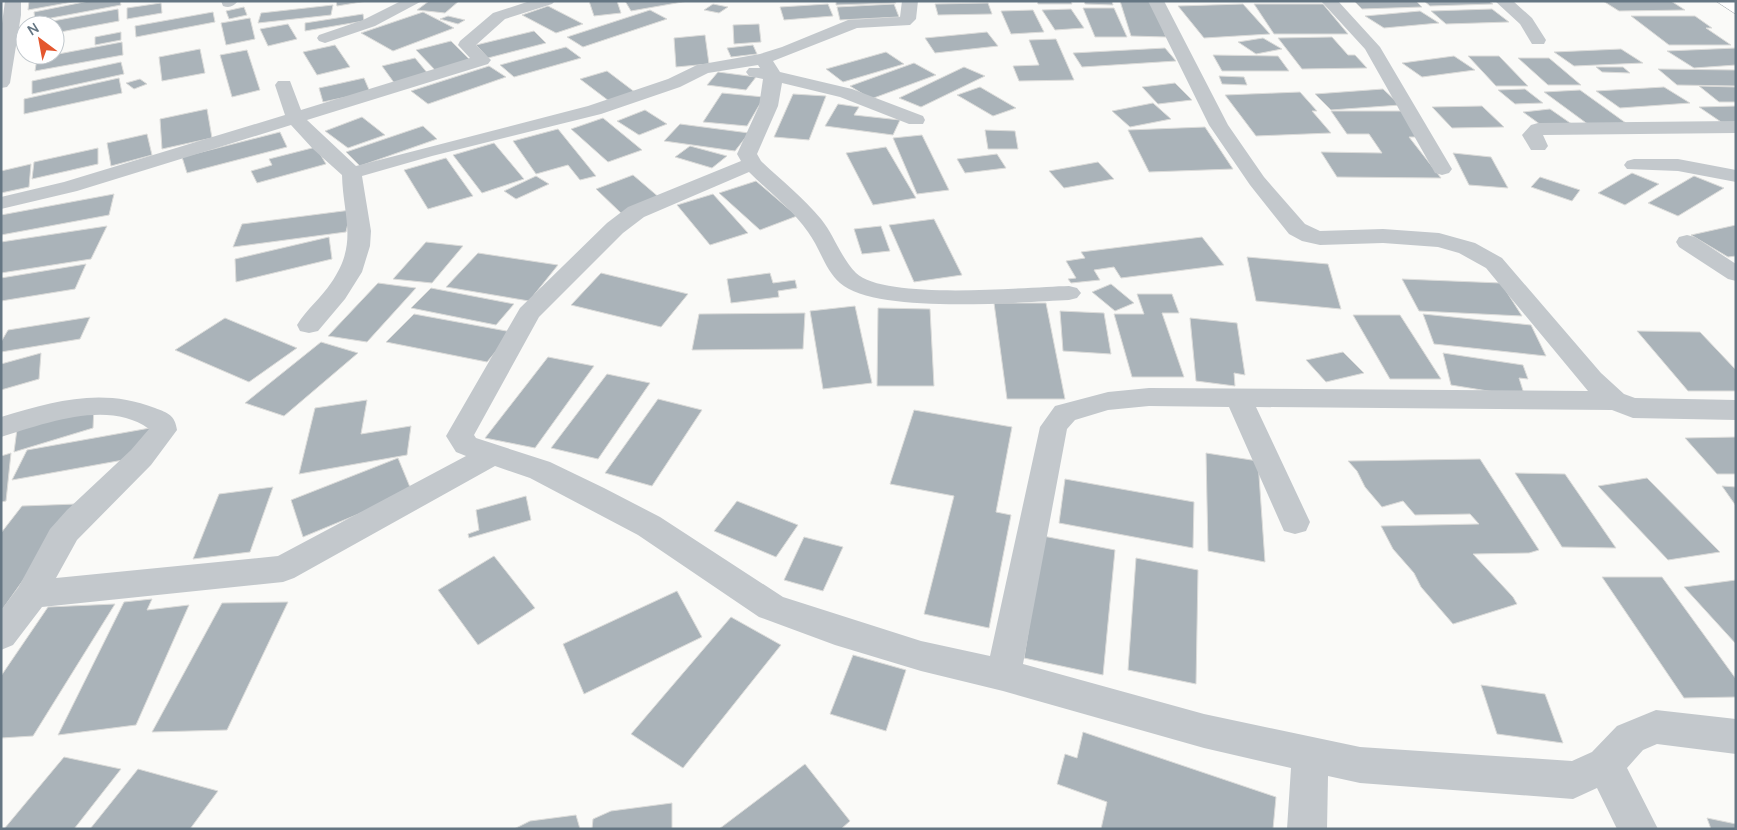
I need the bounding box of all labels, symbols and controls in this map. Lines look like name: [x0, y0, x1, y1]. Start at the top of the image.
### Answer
north arrow: [15, 15, 65, 65]
text: N: [24, 18, 42, 39]

